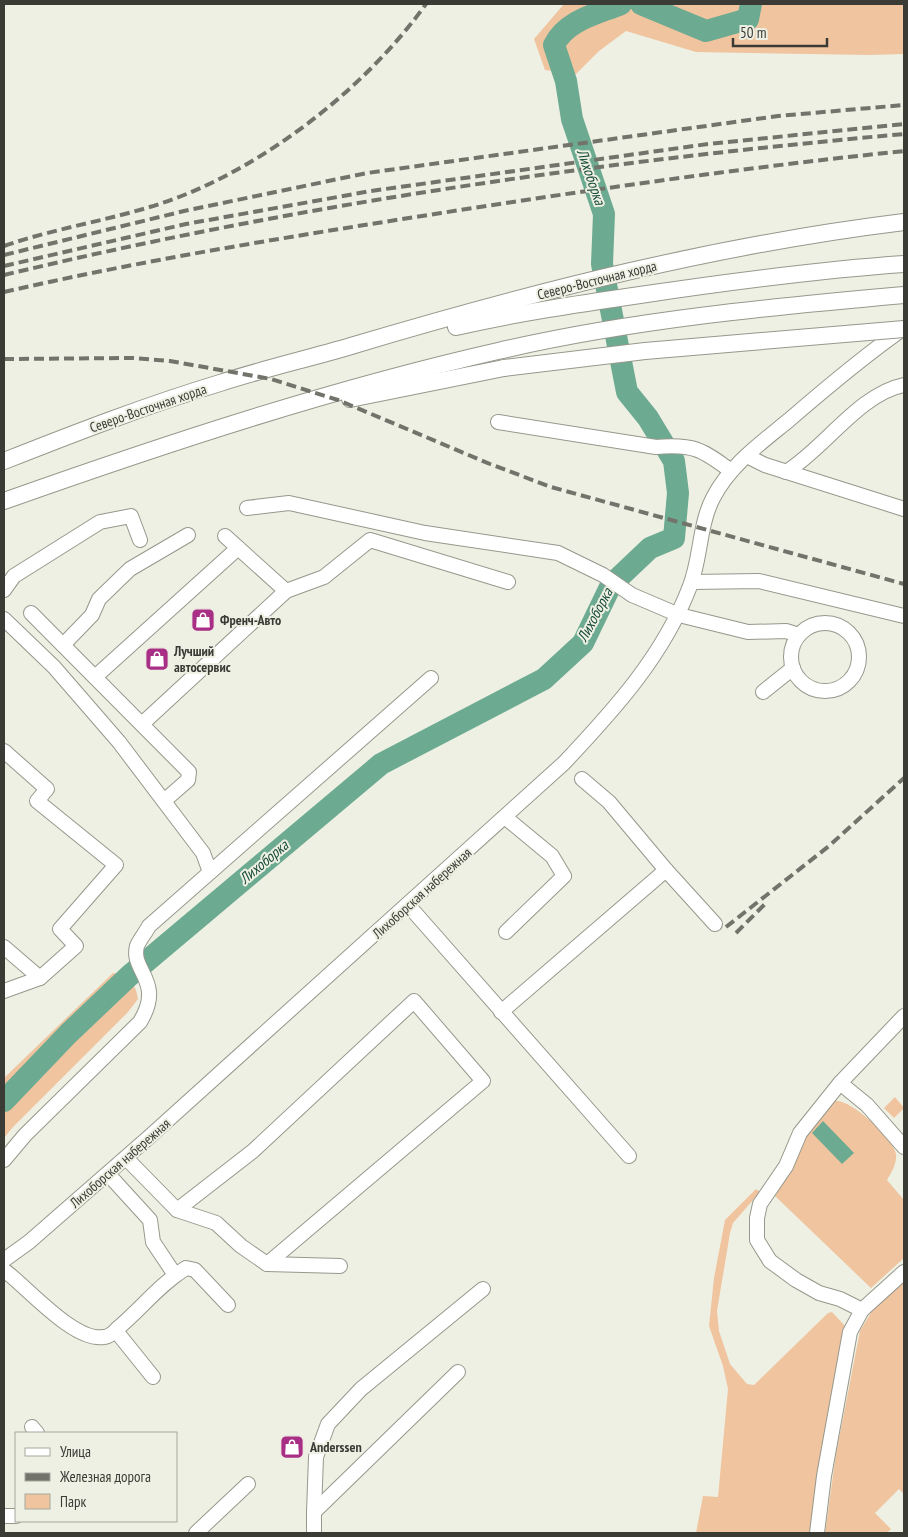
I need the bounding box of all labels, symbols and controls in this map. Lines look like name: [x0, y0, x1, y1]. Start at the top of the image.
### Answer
scale bar: [733, 15, 827, 47]
text: 50 m: [740, 23, 766, 42]
water label: Лихоборка: [573, 145, 610, 208]
street label: Северо-Восточная хорда: [535, 256, 659, 304]
street label: Северо-Восточная хорда: [87, 380, 209, 436]
water label: Лихоборка: [572, 584, 617, 646]
shop icon: Френч-Авто: [190, 607, 216, 633]
place label: Френч-Авто: [220, 611, 281, 629]
place label: Лучший автосервис: [173, 642, 231, 676]
shop icon: Лучший автосервис: [144, 646, 170, 672]
water label: Лихоборка: [235, 835, 293, 888]
street label: Лихоборская набережная: [368, 844, 475, 943]
street label: Лихоборская набережная: [65, 1114, 174, 1212]
legend: [15, 1432, 178, 1522]
shop icon: Anderssen: [279, 1434, 305, 1460]
place label: Anderssen: [309, 1438, 362, 1456]
text: Улица: [60, 1442, 91, 1461]
text: Железная дорога: [59, 1467, 151, 1486]
text: Парк: [60, 1492, 86, 1511]

